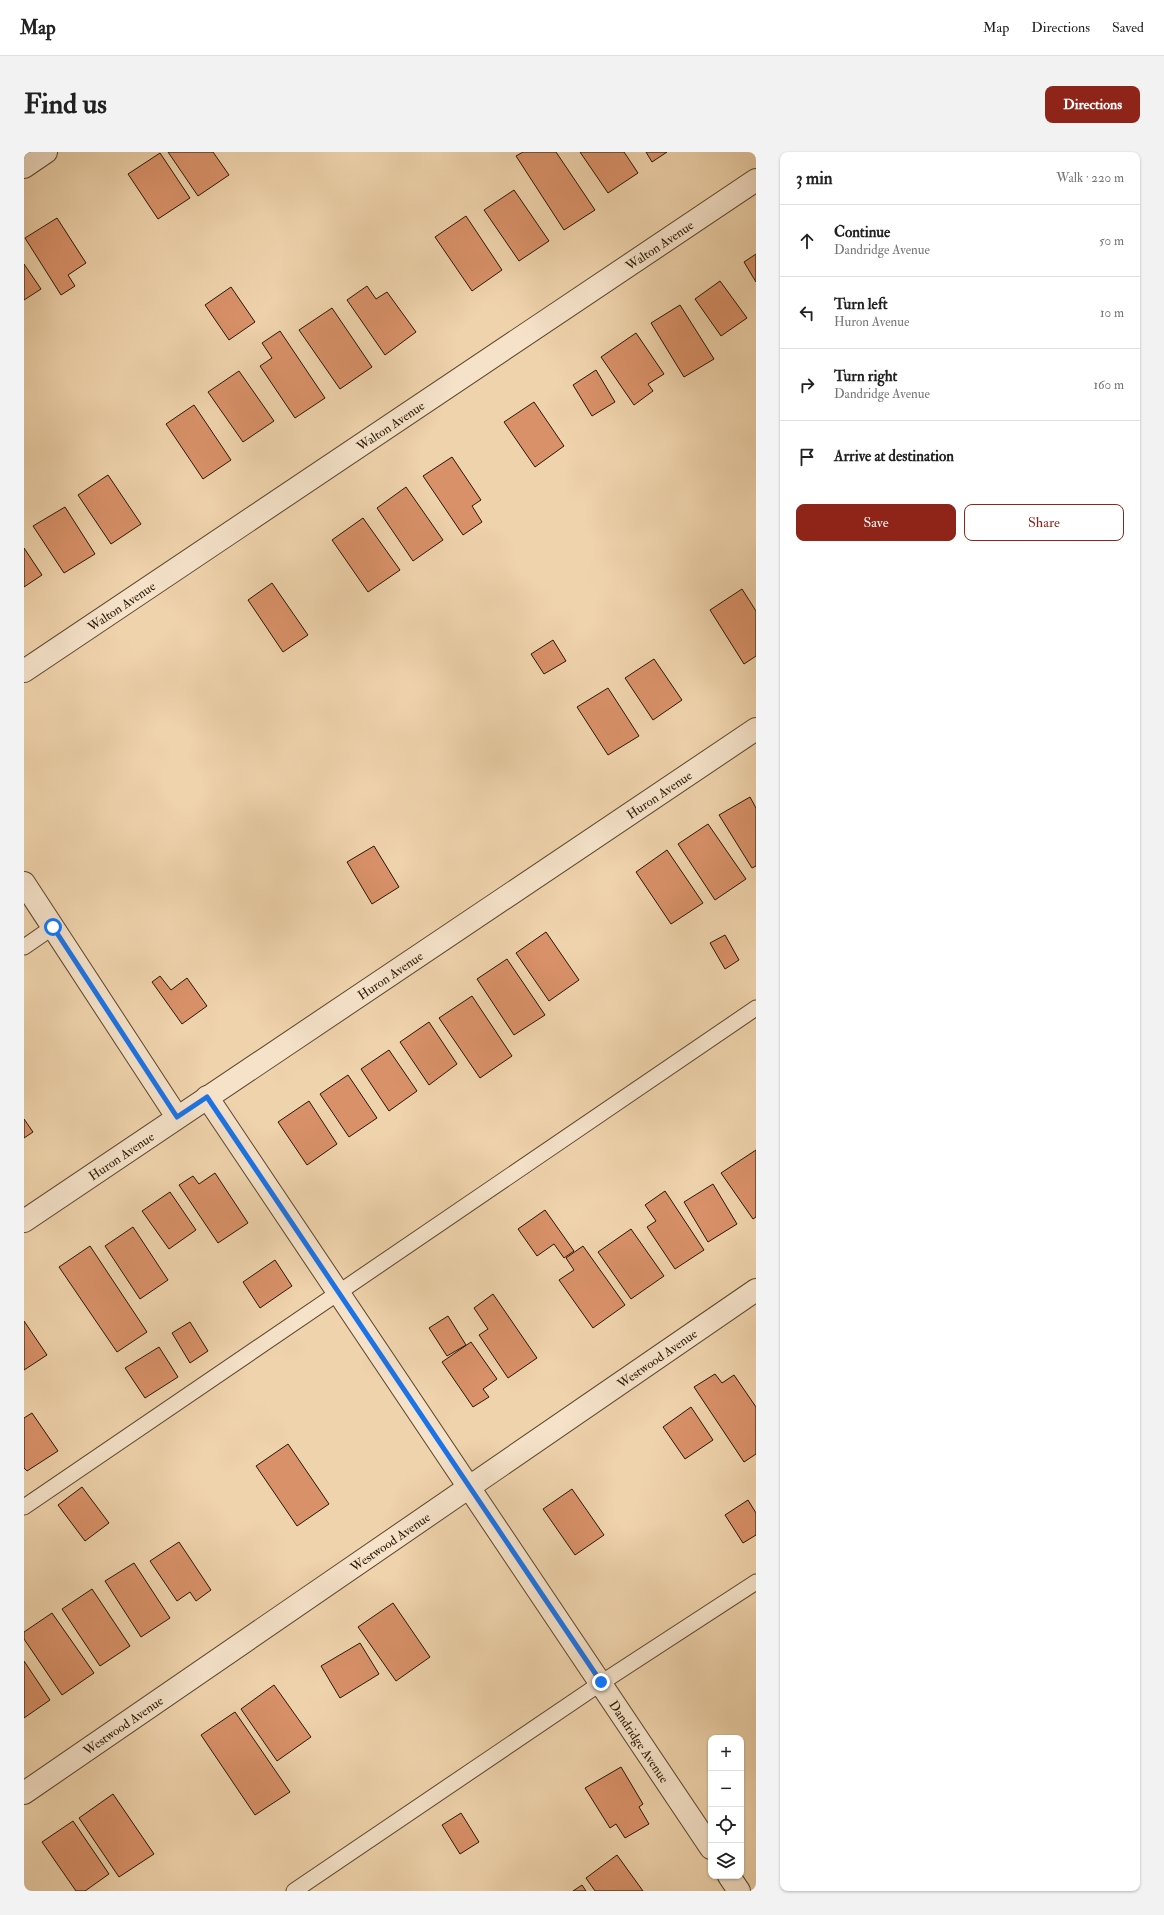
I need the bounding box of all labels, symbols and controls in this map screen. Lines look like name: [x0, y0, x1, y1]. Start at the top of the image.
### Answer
text: Map: [20, 16, 56, 40]
text: Map: [983, 19, 1009, 36]
text: Directions: [1031, 19, 1090, 36]
text: Saved: [1112, 19, 1144, 36]
button: Directions: [1045, 86, 1140, 123]
text: Find us: [24, 87, 107, 122]
text: 3 min: [796, 168, 833, 189]
text: Walk · 220 m: [1056, 170, 1124, 186]
street label: Walton Avenue: [622, 217, 697, 275]
text: Continue: [834, 223, 890, 242]
icon: ahead: [796, 230, 818, 252]
text: 50 m: [1099, 233, 1124, 249]
text: Dandridge Avenue: [834, 242, 930, 258]
text: Turn left: [834, 295, 888, 314]
icon: left: [796, 302, 818, 324]
text: 10 m: [1100, 305, 1124, 321]
text: Huron Avenue: [834, 314, 909, 330]
text: Turn right: [834, 367, 897, 386]
icon: right: [796, 374, 818, 396]
text: 160 m: [1093, 377, 1124, 393]
text: Dandridge Avenue: [834, 386, 930, 402]
street label: Walton Avenue: [353, 397, 428, 455]
icon: arrive: [796, 446, 818, 468]
text: Arrive at destination: [834, 447, 954, 466]
button: Save: [796, 504, 956, 541]
button: Share: [964, 504, 1124, 541]
street label: Walton Avenue: [84, 578, 159, 636]
street label: Huron Avenue: [624, 767, 696, 823]
route start: [44, 918, 62, 936]
street label: Huron Avenue: [355, 948, 427, 1004]
street label: Huron Avenue: [86, 1129, 158, 1184]
street label: Westwood Avenue: [614, 1325, 701, 1393]
street label: Westwood Avenue: [347, 1509, 434, 1576]
route end: [592, 1673, 610, 1691]
street label: Westwood Avenue: [80, 1692, 167, 1760]
street label: Dandridge Avenue: [605, 1698, 672, 1787]
map controls: [708, 1735, 744, 1879]
button: +: [708, 1735, 744, 1771]
button: −: [708, 1771, 744, 1807]
button: locate: [708, 1807, 744, 1843]
button: layers: [708, 1843, 744, 1879]

